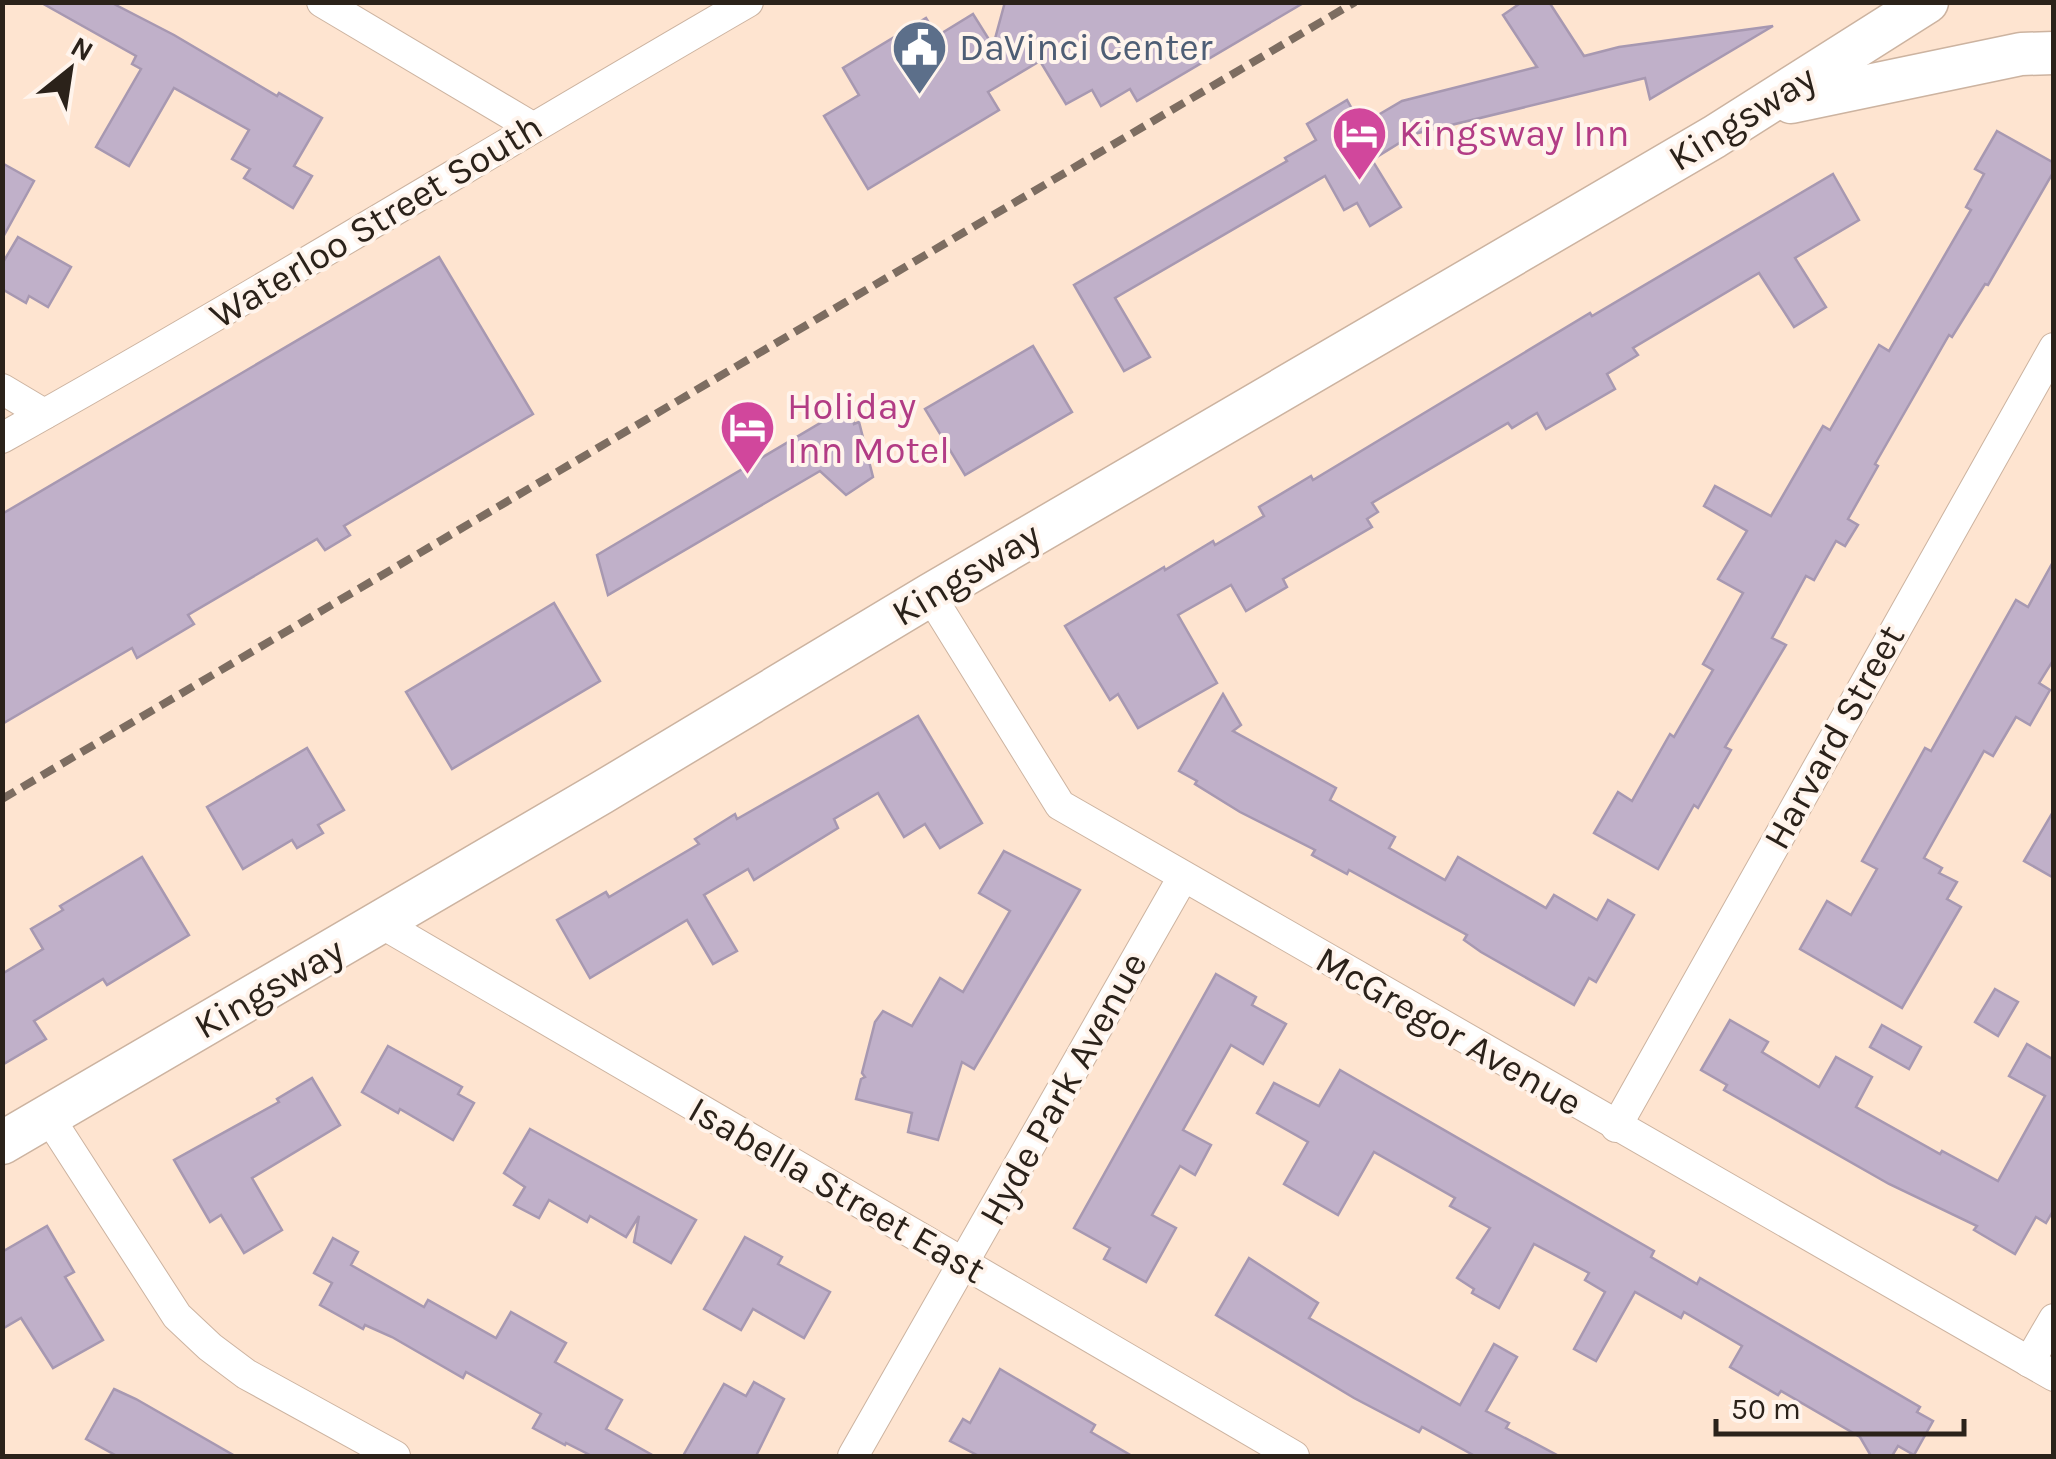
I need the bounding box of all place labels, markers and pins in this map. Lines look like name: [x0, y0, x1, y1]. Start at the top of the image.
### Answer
public building icon: DaVinci Center: [890, 17, 950, 96]
place label: DaVinci Center: [959, 25, 1213, 70]
hotel icon: Kingsway Inn: [1330, 103, 1390, 182]
place label: Kingsway Inn: [1399, 111, 1629, 156]
place label: Holiday Inn Motel: [787, 384, 950, 473]
hotel icon: Holiday Inn Motel: [718, 398, 778, 477]

